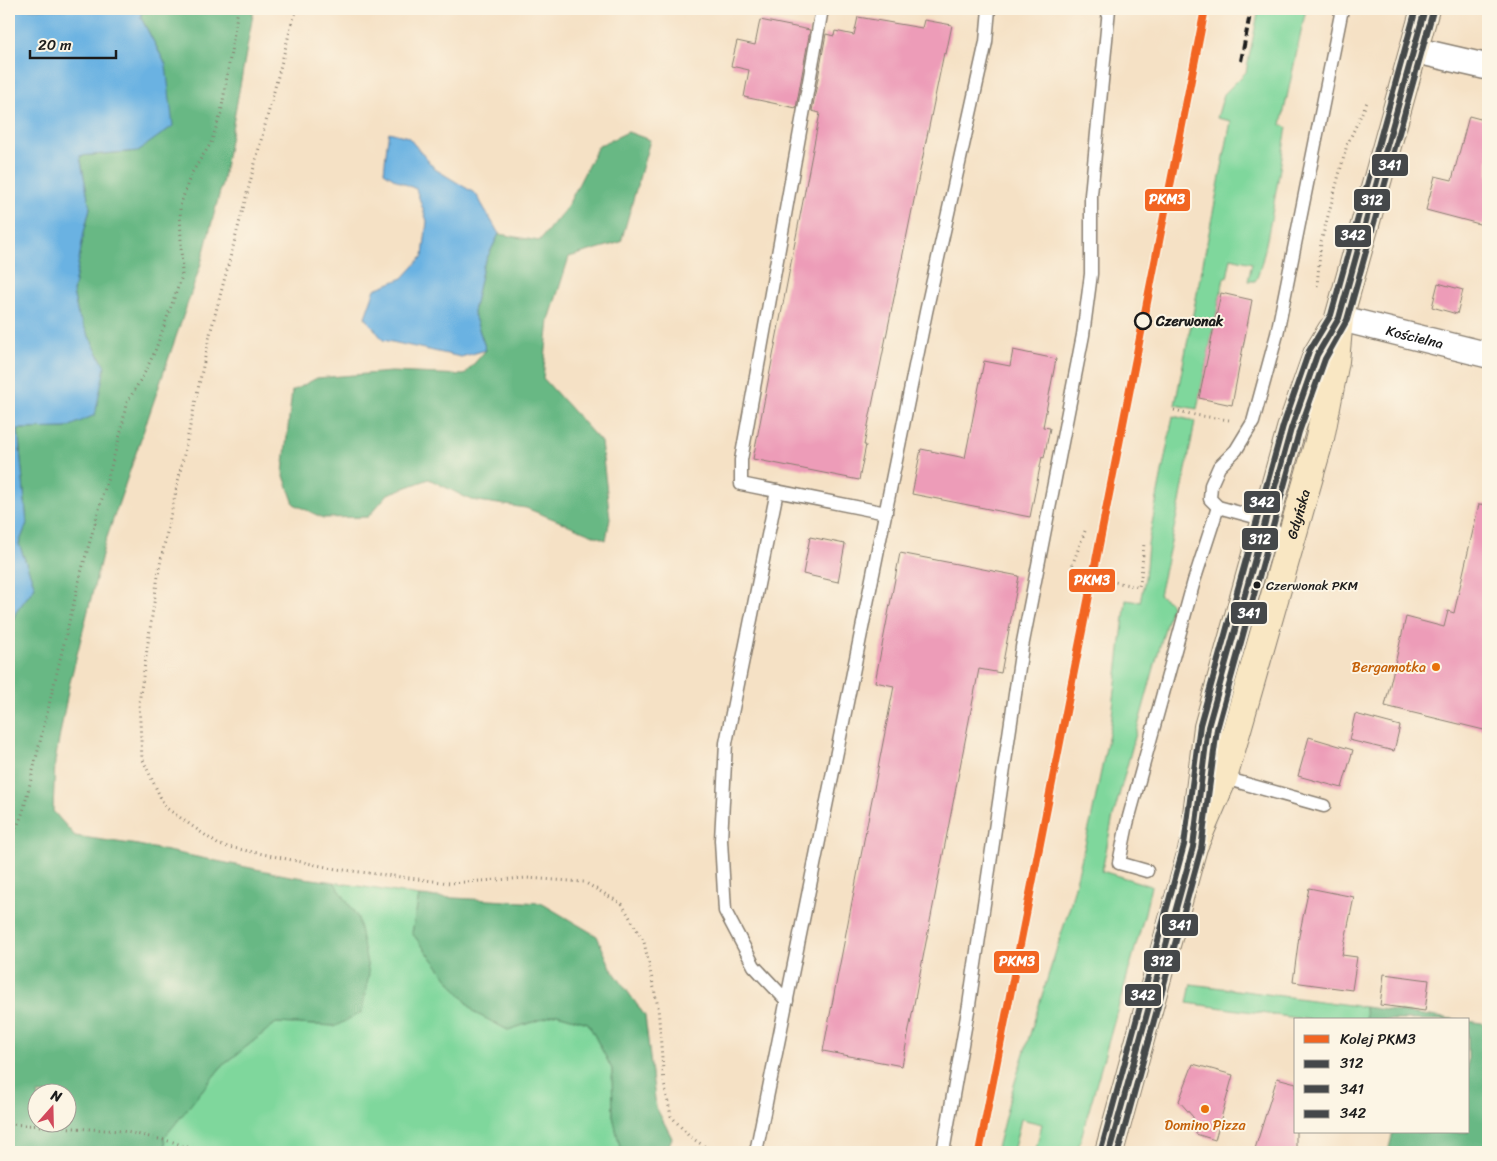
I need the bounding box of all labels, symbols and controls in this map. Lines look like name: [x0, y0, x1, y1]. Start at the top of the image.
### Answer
scale bar: [30, 28, 116, 60]
text: 20 m: [38, 32, 72, 58]
line badge: 341: [1371, 153, 1409, 177]
text: 341: [1378, 153, 1401, 178]
text: PKM3: [1149, 187, 1185, 212]
line badge: PKM3: [1144, 188, 1191, 212]
line badge: 312: [1353, 188, 1391, 212]
text: 312: [1360, 188, 1384, 213]
text: 342: [1340, 223, 1366, 248]
line badge: 342: [1334, 224, 1372, 248]
place label: Czerwonak: [1155, 309, 1224, 334]
marker: Czerwonak: [1134, 312, 1152, 330]
street label: Kościelna: [1383, 318, 1446, 356]
street label: Gdyńska: [1279, 486, 1317, 542]
line badge: 342: [1243, 490, 1281, 514]
text: 342: [1249, 490, 1275, 515]
line badge: 312: [1241, 527, 1279, 551]
text: 312: [1248, 527, 1272, 552]
line badge: PKM3: [1068, 568, 1116, 593]
text: PKM3: [1074, 568, 1110, 593]
place label: Czerwonak PKM: [1266, 574, 1358, 597]
marker: Czerwonak PKM: [1252, 580, 1262, 590]
line badge: 341: [1230, 601, 1268, 625]
text: 341: [1237, 601, 1260, 626]
place label: Bergamotka: [1352, 655, 1426, 680]
marker: Bergamotka: [1430, 661, 1442, 673]
line badge: 341: [1161, 913, 1199, 937]
text: 341: [1168, 913, 1191, 938]
text: PKM3: [999, 949, 1035, 974]
line badge: 312: [1143, 949, 1181, 973]
text: 312: [1150, 949, 1174, 974]
line badge: PKM3: [993, 950, 1040, 974]
line badge: 342: [1124, 983, 1162, 1007]
text: 342: [1130, 983, 1156, 1008]
legend: [1294, 1018, 1470, 1134]
text: Kolej PKM3: [1340, 1026, 1416, 1052]
text: 312: [1340, 1050, 1364, 1076]
text: 341: [1340, 1076, 1364, 1102]
text: N: [47, 1083, 65, 1110]
north arrow: [28, 1084, 78, 1134]
text: 342: [1340, 1100, 1367, 1126]
marker: Domino Pizza: [1199, 1103, 1211, 1115]
place label: Domino Pizza: [1165, 1113, 1246, 1138]

